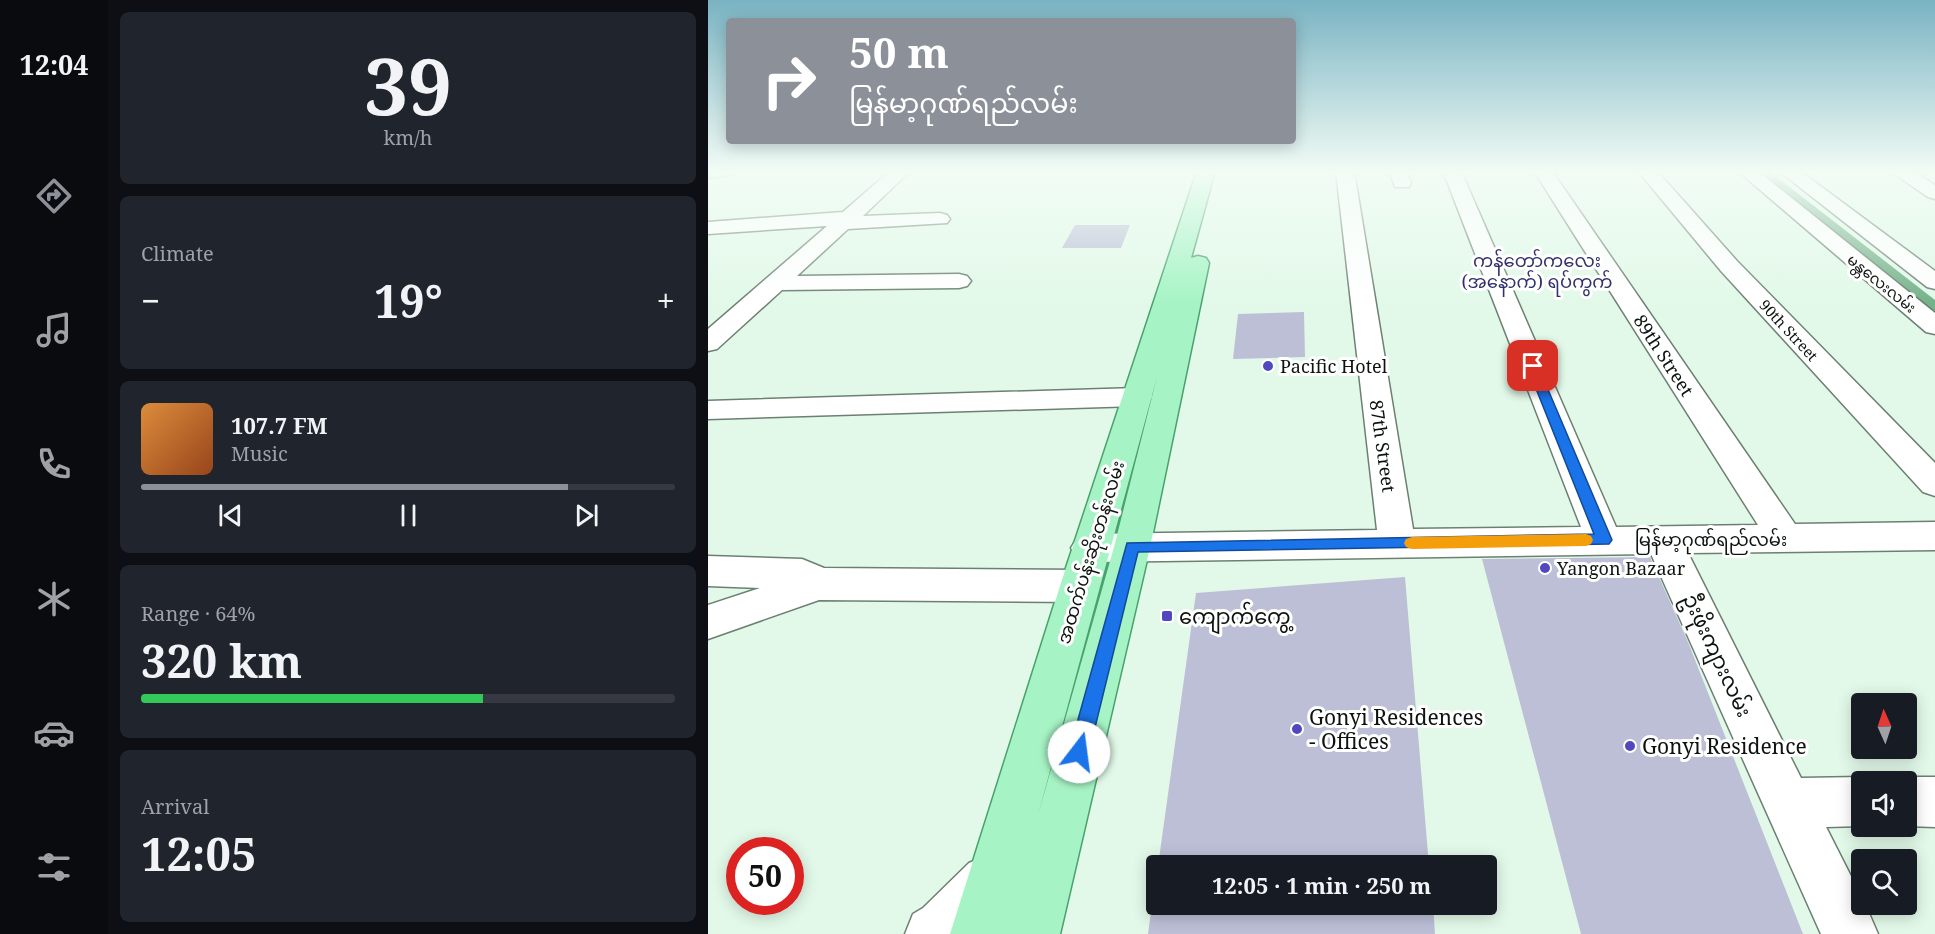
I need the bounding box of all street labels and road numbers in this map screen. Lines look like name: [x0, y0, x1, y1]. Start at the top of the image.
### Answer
street label: မန္တလေးလမ်း: [1842, 249, 1921, 319]
street label: 90th Street: [1755, 295, 1823, 365]
street label: 89th Street: [1629, 310, 1699, 400]
street label: 87th Street: [1365, 398, 1401, 494]
street label: အထက်ပန်းဆိုးတန်းလမ်း: [1050, 457, 1133, 648]
street label: မြန်မာ့ဂုဏ်ရည်လမ်း: [1635, 527, 1787, 555]
street label: ဦးဖိုးကျားလမ်း: [1673, 588, 1760, 724]

